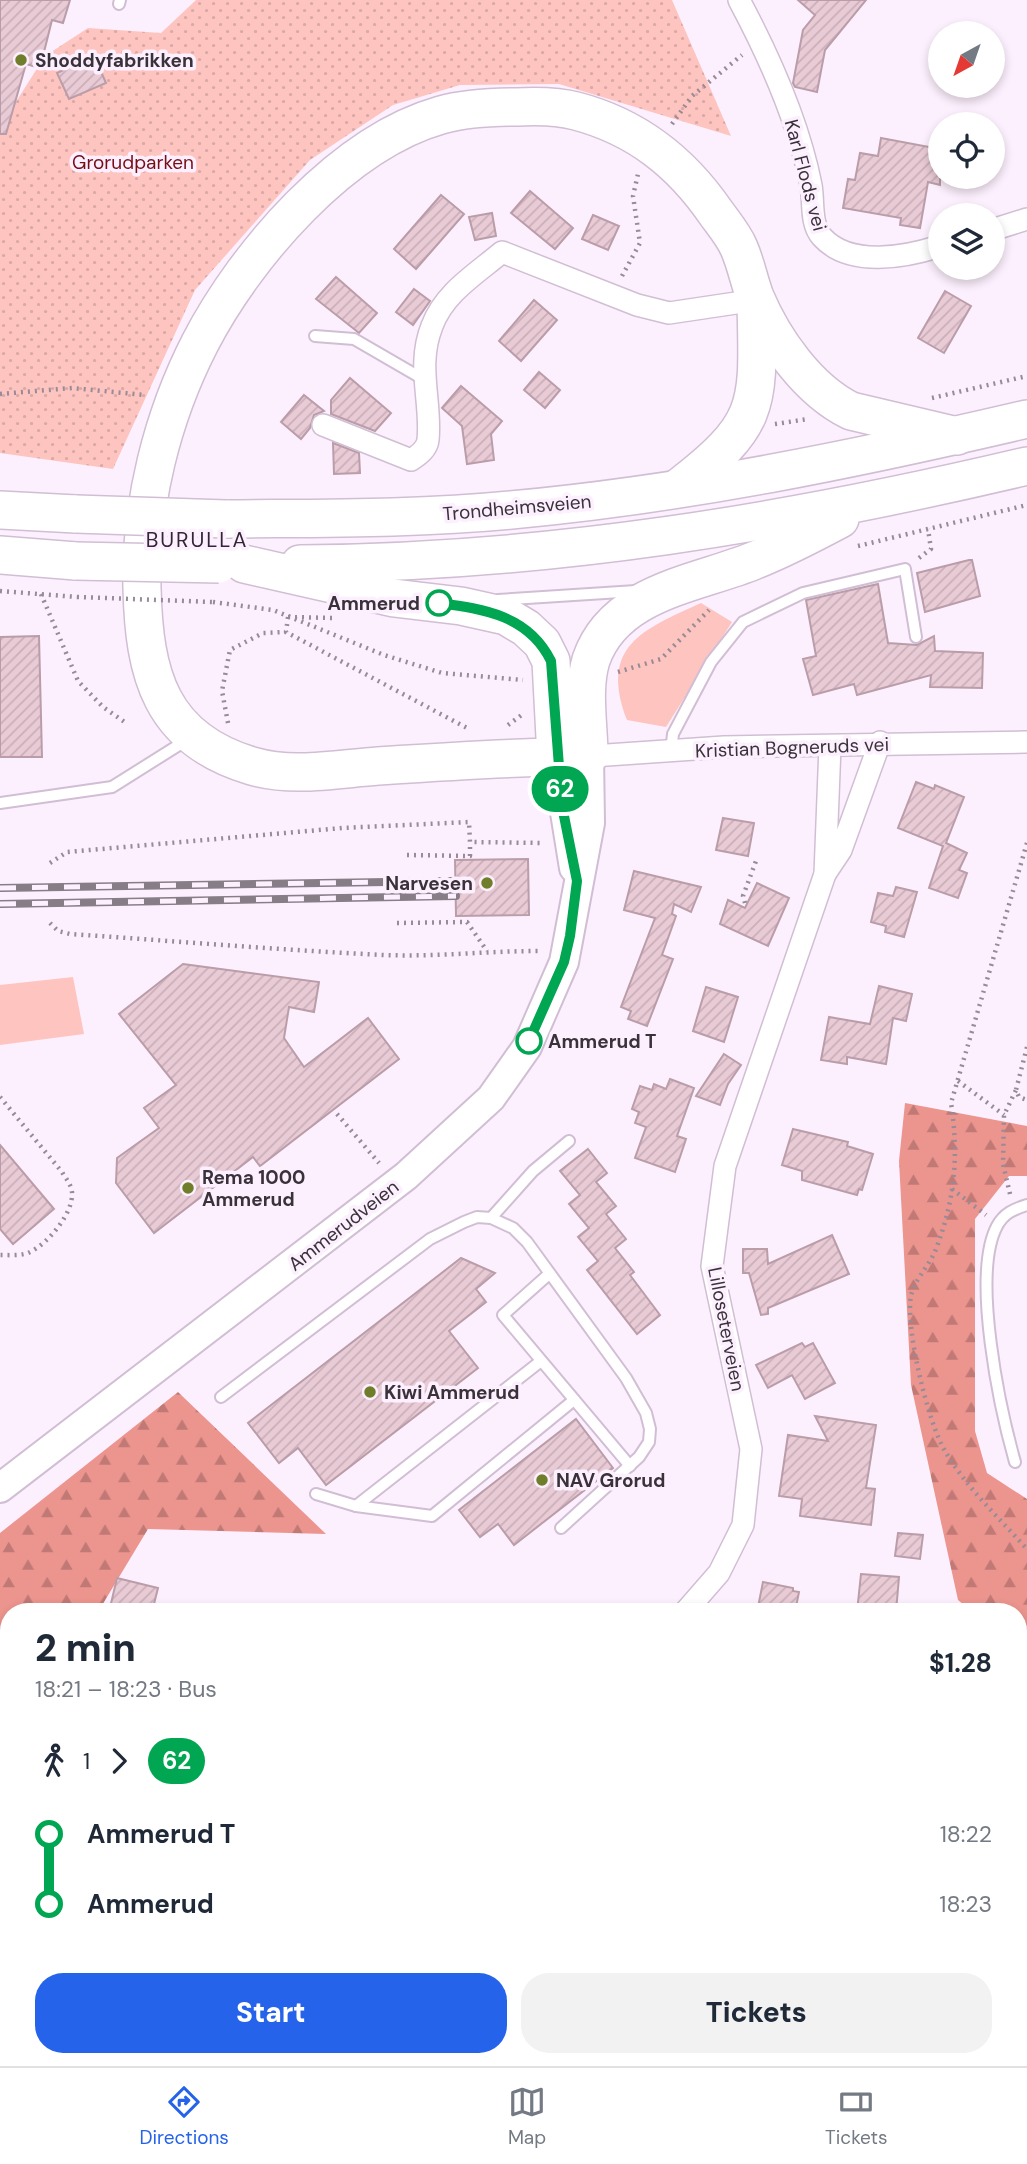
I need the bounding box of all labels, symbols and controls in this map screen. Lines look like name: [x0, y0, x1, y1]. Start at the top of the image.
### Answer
north arrow: [928, 21, 1004, 98]
map controls: [928, 21, 1005, 280]
place label: Shoddyfabrikken: [35, 48, 194, 73]
marker: Shoddyfabrikken: [13, 52, 29, 68]
button: locate: [928, 112, 1005, 189]
street label: Karl Flods vei: [779, 117, 832, 234]
park label: Grorudparken: [72, 150, 194, 175]
button: layers: [928, 203, 1005, 280]
street label: Trondheimsveien: [442, 489, 592, 526]
district label: BURULLA: [146, 526, 248, 554]
marker: Ammerud: [426, 590, 452, 616]
place label: Ammerud: [327, 591, 420, 616]
street label: Kristian Bogneruds vei: [695, 732, 889, 763]
line badge: 62: [528, 766, 592, 812]
text: 62: [546, 773, 574, 804]
place label: Narvesen: [385, 871, 473, 896]
marker: Narvesen: [479, 875, 495, 891]
marker: Ammerud T: [516, 1028, 542, 1054]
place label: Ammerud T: [548, 1029, 656, 1054]
place label: Rema 1000 Ammerud: [202, 1165, 305, 1212]
street label: Ammerudveien: [283, 1174, 404, 1276]
marker: Rema 1000 Ammerud: [180, 1180, 196, 1196]
street label: Lilloseterveien: [702, 1265, 751, 1393]
place label: Kiwi Ammerud: [384, 1380, 519, 1405]
marker: Kiwi Ammerud: [362, 1384, 378, 1400]
place label: NAV Grorud: [556, 1468, 665, 1493]
marker: NAV Grorud: [534, 1472, 550, 1488]
text: 2 min: [35, 1623, 136, 1673]
text: $1.28: [929, 1646, 992, 1680]
text: 18:21 – 18:23 · Bus: [35, 1674, 217, 1704]
icon: walk: [35, 1742, 73, 1780]
icon: forward: [100, 1742, 138, 1780]
text: 62: [162, 1745, 191, 1776]
text: 1: [83, 1746, 90, 1776]
text: Ammerud T: [87, 1817, 235, 1851]
text: 18:22: [940, 1819, 992, 1849]
text: Ammerud: [87, 1887, 214, 1921]
text: 18:23: [939, 1889, 992, 1919]
button: Start: [35, 1973, 507, 2053]
button: Tickets: [521, 1973, 992, 2053]
tab: Directions: [139, 2083, 229, 2150]
tab: Map: [508, 2083, 546, 2150]
tab: Tickets: [825, 2083, 888, 2150]

